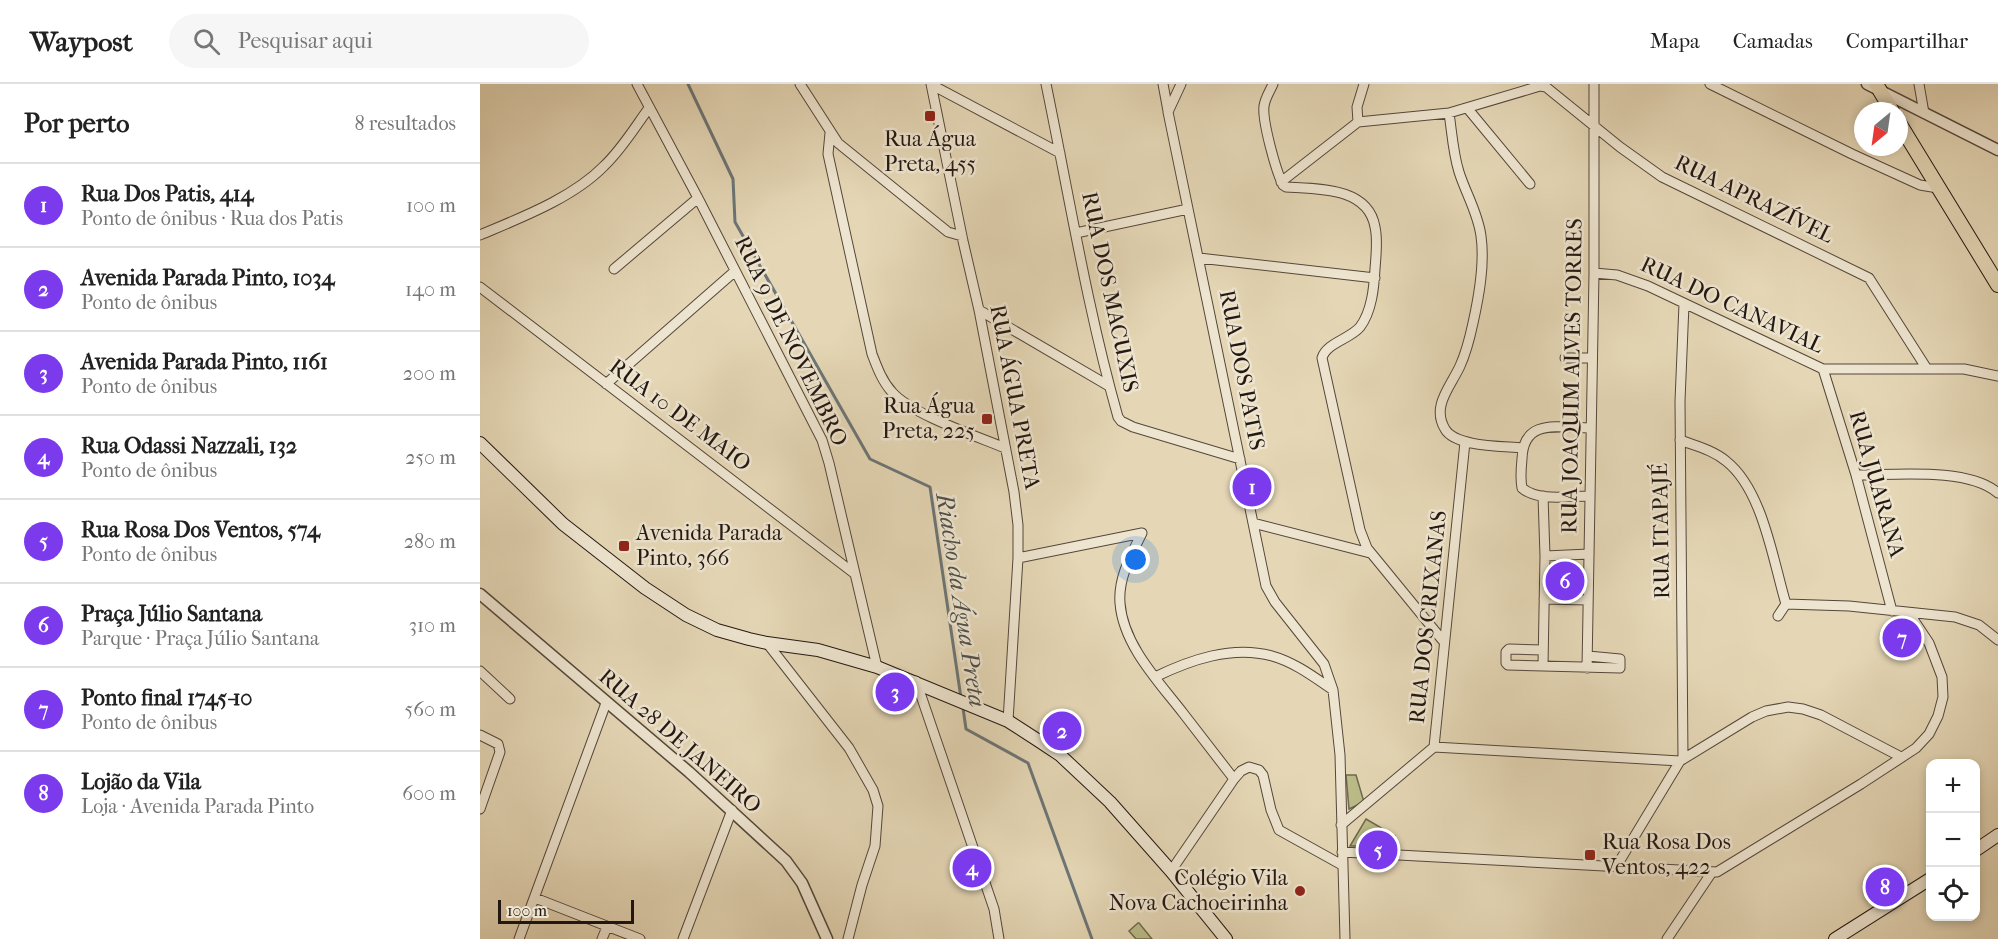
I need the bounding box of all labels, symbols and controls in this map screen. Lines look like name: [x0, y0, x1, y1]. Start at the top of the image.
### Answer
search box: [169, 14, 589, 68]
text: Waypost: [30, 25, 133, 58]
icon: search: [190, 25, 223, 58]
text: Pesquisar aqui: [238, 28, 373, 54]
text: Mapa: [1650, 29, 1700, 53]
text: Camadas: [1733, 29, 1813, 53]
text: Compartilhar: [1846, 29, 1968, 53]
north arrow: [1854, 102, 1908, 156]
text: Por perto: [24, 108, 129, 139]
marker: Rua Água Preta, 455: [923, 109, 937, 123]
text: 8 resultados: [354, 112, 456, 135]
place label: Rua Água Preta, 455: [884, 125, 977, 177]
street label: RUA APRAZÍVEL: [1670, 148, 1839, 249]
text: Rua Dos Patis, 414: [81, 181, 254, 207]
street label: RUA DOS MACUXIS: [1076, 189, 1144, 395]
text: 1: [40, 194, 47, 217]
text: 100 m: [406, 194, 456, 217]
text: Ponto de ônibus · Rua dos Patis: [81, 207, 343, 230]
street label: RUA JOAQUIM ALVES TORRES: [1556, 218, 1588, 534]
street label: RUA 9 DE NOVEMBRO: [729, 232, 853, 450]
street label: RUA DO CANAVIAL: [1636, 251, 1828, 359]
text: Avenida Parada Pinto, 1034: [81, 265, 334, 291]
text: 2: [38, 278, 49, 301]
text: 140 m: [405, 278, 456, 301]
street label: RUA DOS PATIS: [1214, 288, 1270, 452]
text: Ponto de ônibus: [81, 291, 217, 314]
street label: RUA ÁGUA PRETA: [984, 302, 1047, 492]
text: Avenida Parada Pinto, 1161: [81, 349, 328, 375]
street label: RUA 10 DE MAIO: [604, 353, 756, 477]
text: 3: [39, 362, 48, 385]
text: 200 m: [403, 362, 456, 385]
text: Ponto de ônibus: [81, 375, 217, 398]
place label: Rua Água Preta, 225: [882, 392, 976, 444]
street label: RUA JUARANA: [1844, 408, 1911, 561]
marker: Rua Água Preta, 225: [980, 412, 994, 426]
text: Rua Odassi Nazzali, 132: [81, 433, 297, 459]
text: 4: [38, 446, 49, 469]
text: 250 m: [405, 446, 456, 469]
text: Ponto de ônibus: [81, 459, 217, 482]
street label: RUA ITAPAJÉ: [1646, 463, 1675, 599]
pin: 1: [1232, 464, 1272, 510]
water label: Riacho da Água Preta: [930, 489, 992, 709]
street label: RUA DOS CRIXANAS: [1404, 509, 1452, 725]
text: Rua Rosa Dos Ventos, 574: [81, 517, 320, 543]
place label: Avenida Parada Pinto, 366: [635, 520, 783, 571]
text: 5: [39, 530, 48, 553]
text: 280 m: [404, 530, 456, 553]
marker: Avenida Parada Pinto, 366: [617, 539, 631, 553]
text: Ponto de ônibus: [81, 543, 217, 566]
your location: [1121, 545, 1150, 574]
pin: 6: [1546, 558, 1584, 604]
text: Praça Júlio Santana: [81, 601, 262, 627]
text: 6: [38, 614, 49, 637]
text: 310 m: [409, 614, 456, 637]
pin: 7: [1882, 616, 1922, 660]
text: Parque · Praça Júlio Santana: [81, 627, 319, 650]
street label: RUA 28 DE JANEIRO: [593, 663, 767, 819]
pin: 3: [876, 670, 914, 714]
text: Ponto final 1745-10: [81, 685, 253, 711]
text: 7: [39, 698, 48, 721]
text: 560 m: [405, 698, 456, 721]
pin: 2: [1042, 708, 1082, 754]
text: Ponto de ônibus: [81, 711, 217, 734]
map controls: [1926, 759, 1980, 921]
button: +: [1926, 759, 1980, 813]
text: Lojão da Vila: [81, 769, 201, 795]
text: 8: [38, 782, 49, 805]
text: 600 m: [402, 782, 456, 805]
text: Loja · Avenida Parada Pinto: [81, 795, 314, 818]
button: −: [1926, 813, 1980, 867]
pin: 5: [1358, 828, 1398, 873]
place label: Rua Rosa Dos Ventos, 422: [1601, 829, 1731, 880]
pin: 4: [952, 846, 992, 890]
marker: Rua Rosa Dos Ventos, 422: [1583, 848, 1597, 862]
pin: 8: [1866, 864, 1904, 910]
place label: Colégio Vila Nova Cachoeirinha: [1109, 865, 1289, 916]
button: locate: [1926, 867, 1980, 921]
marker: Colégio Vila Nova Cachoeirinha: [1293, 884, 1307, 898]
scale bar: [498, 897, 634, 924]
text: 100 m: [507, 901, 547, 920]

